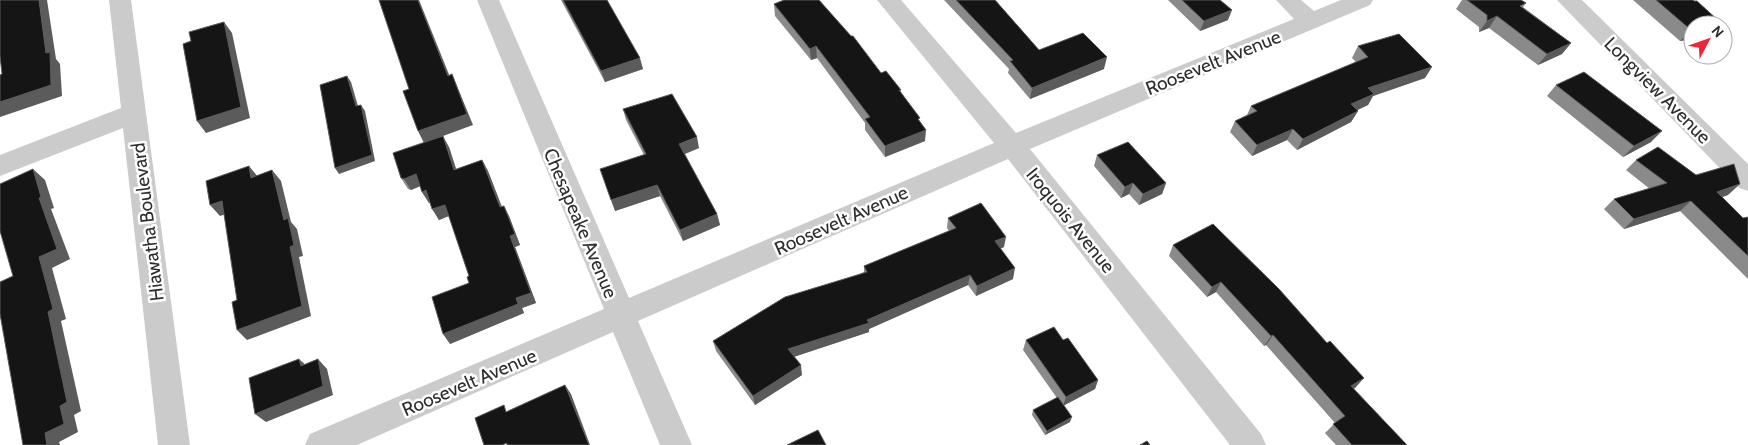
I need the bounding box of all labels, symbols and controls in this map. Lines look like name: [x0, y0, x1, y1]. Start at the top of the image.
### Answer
north arrow: [1683, 15, 1733, 65]
text: N: [1708, 22, 1728, 41]
street label: Roosevelt Avenue: [1142, 25, 1284, 100]
street label: Longview Avenue: [1600, 32, 1716, 149]
street label: Hiawatha Boulevard: [126, 141, 169, 302]
street label: Chesapeake Avenue: [539, 145, 623, 302]
street label: Iroquois Avenue: [1021, 163, 1120, 278]
street label: Roosevelt Avenue: [771, 181, 912, 260]
street label: Roosevelt Avenue: [399, 344, 540, 421]

